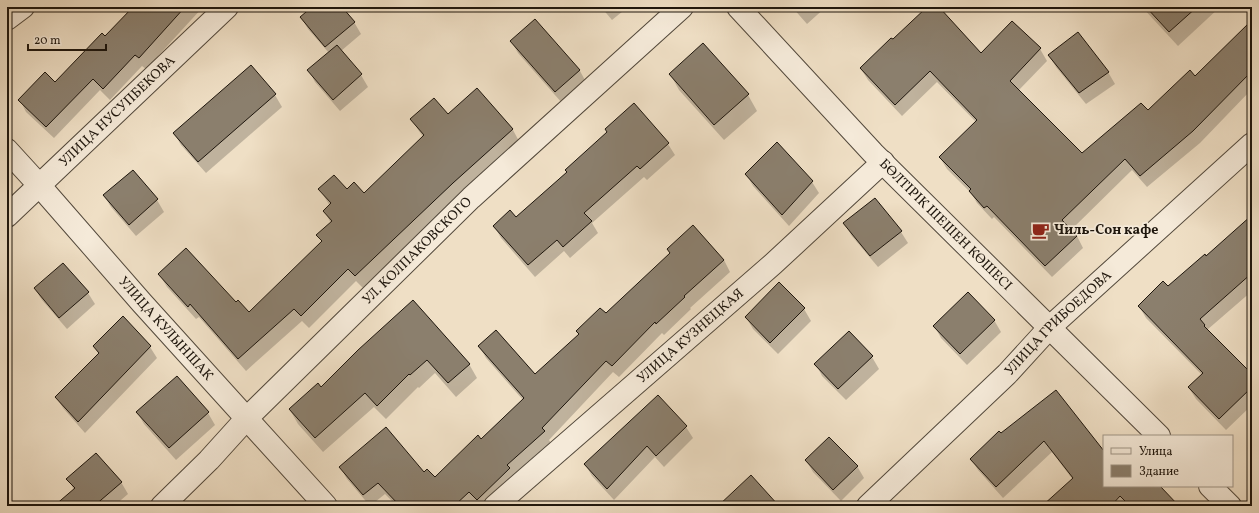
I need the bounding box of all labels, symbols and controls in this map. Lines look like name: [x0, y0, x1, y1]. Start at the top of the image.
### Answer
scale bar: [28, 26, 106, 52]
text: 20 m: [34, 33, 61, 49]
street label: УЛИЦА НУСУПБЕКОВА: [55, 51, 180, 171]
street label: БӨЛТІРІК ШЕШЕН КӨШЕСІ: [875, 155, 1016, 295]
street label: УЛ. KОЛПАКОВСКОГО: [358, 193, 476, 309]
cafe icon: Чиль-Сон кафе: [1031, 220, 1051, 240]
place label: Чиль-Сон кафе: [1054, 221, 1158, 240]
street label: УЛИЦА ГРИБОЕДОВА: [1000, 266, 1116, 380]
street label: УЛИЦА КУЛЫНШАК: [114, 273, 218, 385]
street label: УЛИЦА КУЗНЕЦКАЯ: [633, 284, 748, 388]
legend: [1103, 435, 1233, 487]
text: Улица: [1139, 444, 1172, 460]
text: Здание: [1139, 464, 1179, 480]

